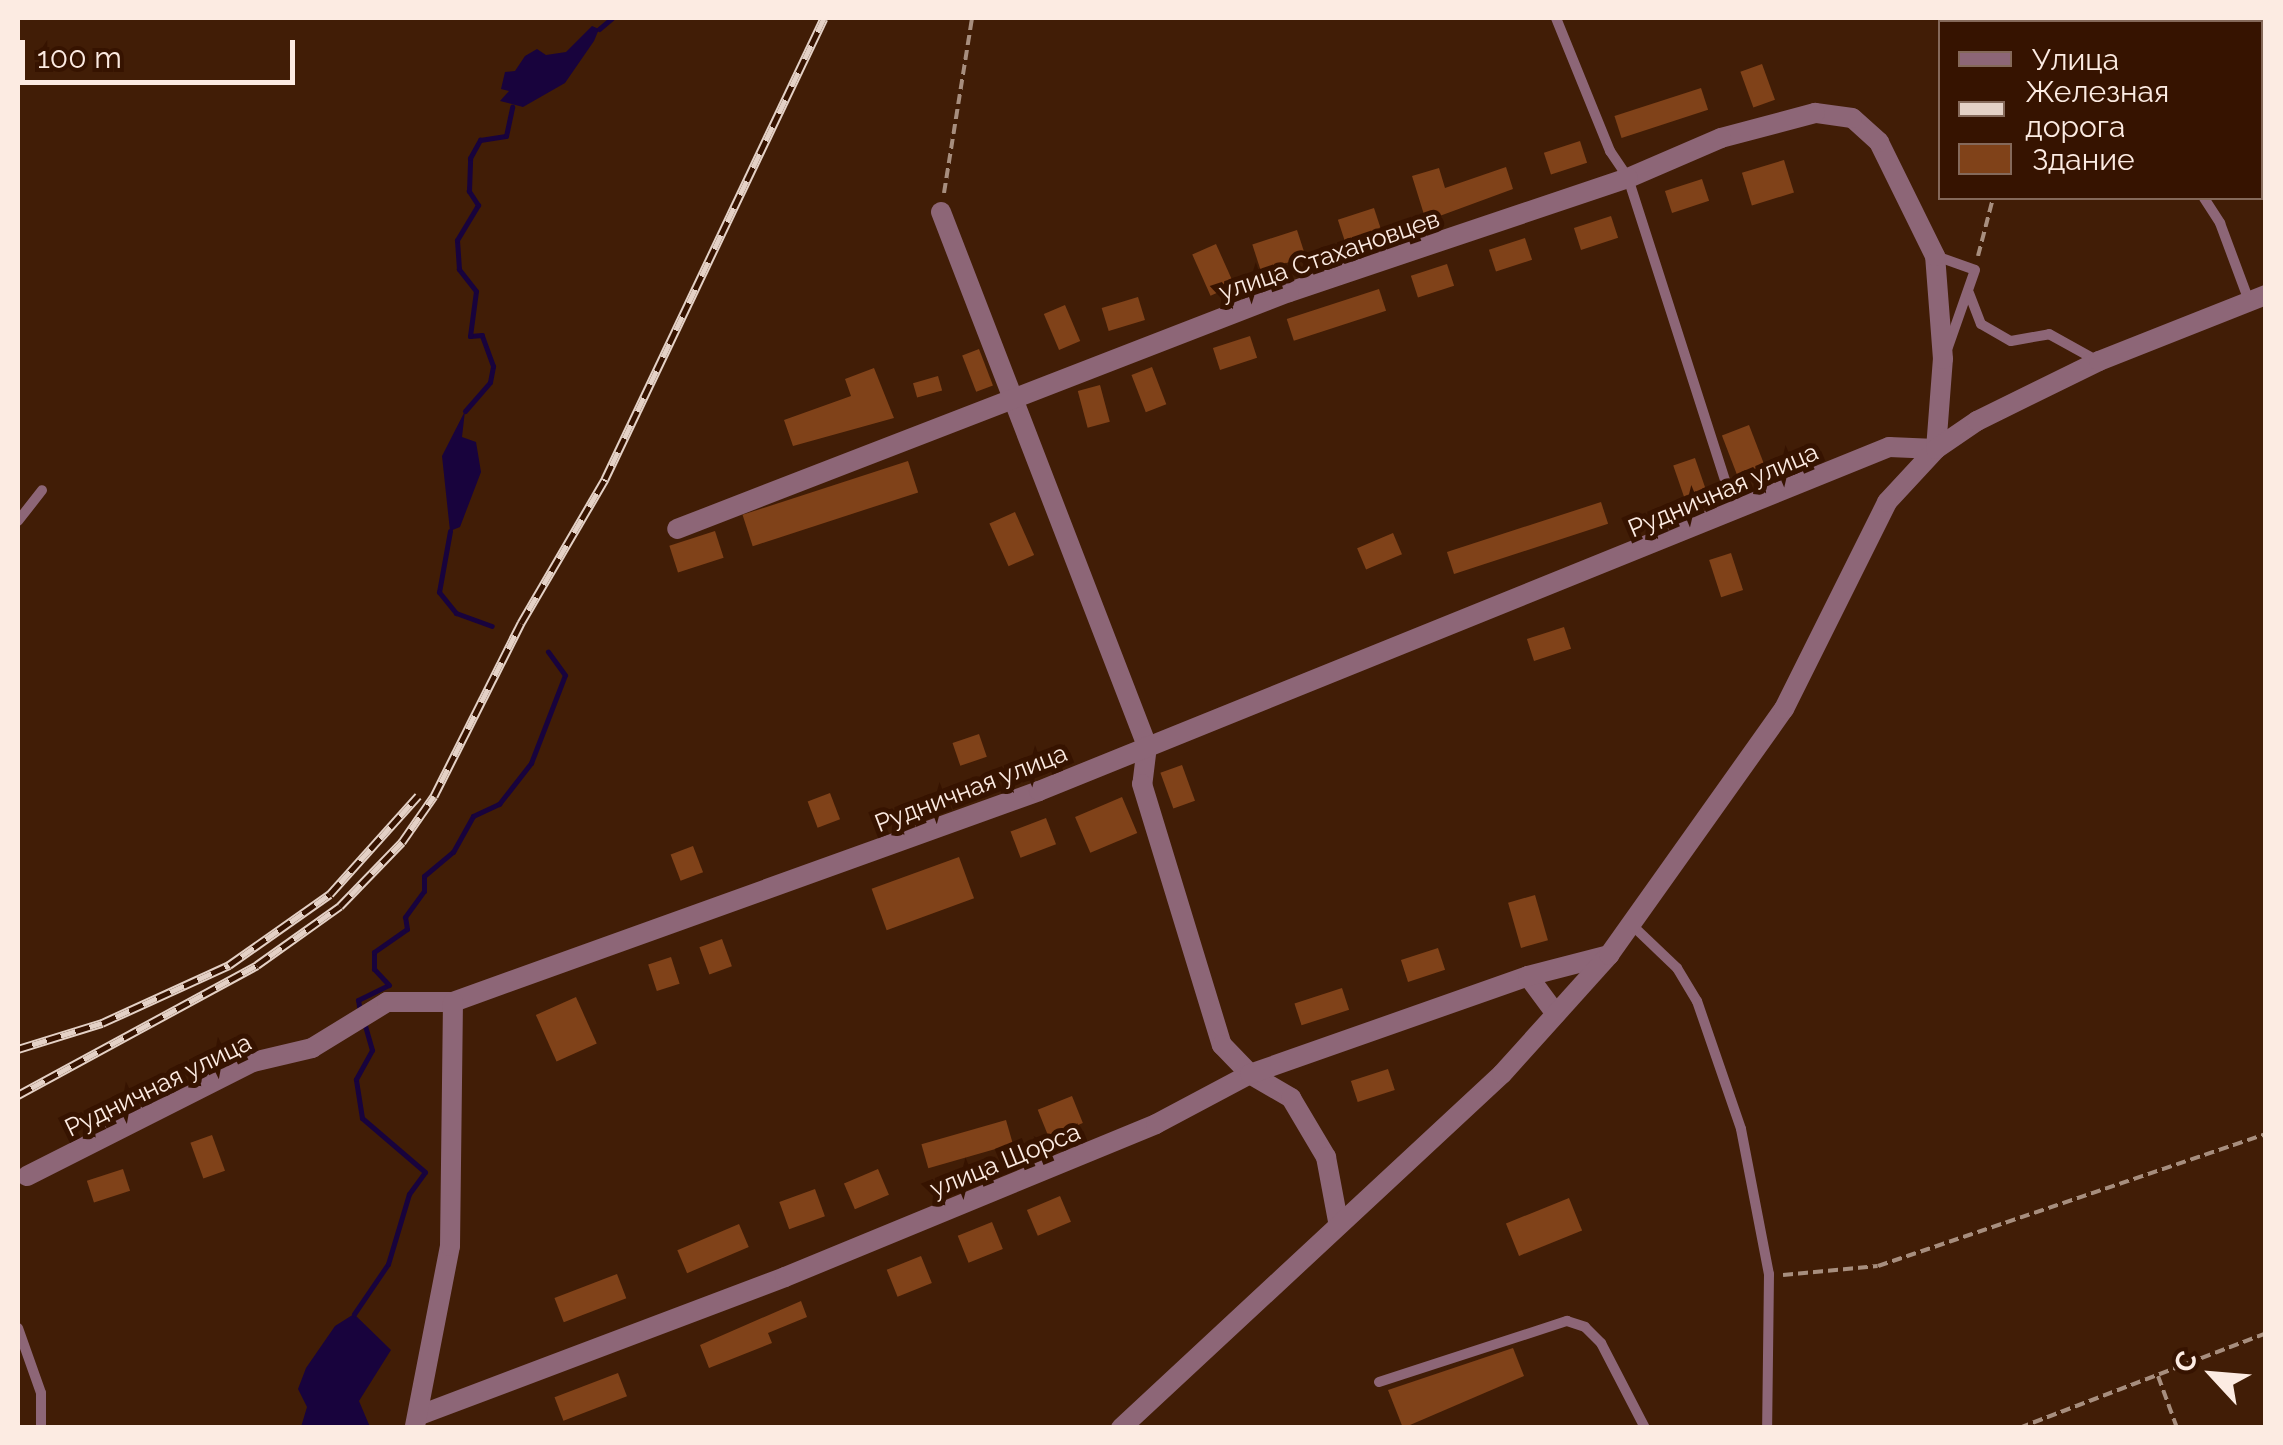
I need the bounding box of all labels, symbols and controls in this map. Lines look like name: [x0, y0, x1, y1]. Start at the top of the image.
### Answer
scale bar: [25, 20, 300, 82]
legend: [1938, 20, 2263, 200]
text: 100 m: [37, 40, 122, 75]
text: Улица: [2032, 42, 2119, 77]
text: Железная дорога: [2025, 74, 2169, 144]
text: Здание: [2032, 142, 2135, 177]
street label: улица Стахановцев: [1215, 203, 1443, 307]
street label: Рудничная улица: [1623, 436, 1823, 544]
street label: Рудничная улица: [870, 737, 1072, 839]
street label: Рудничная улица: [60, 1027, 256, 1143]
street label: улица Щорса: [925, 1116, 1085, 1204]
north arrow: [2163, 1325, 2263, 1425]
text: С: [2167, 1346, 2205, 1377]

